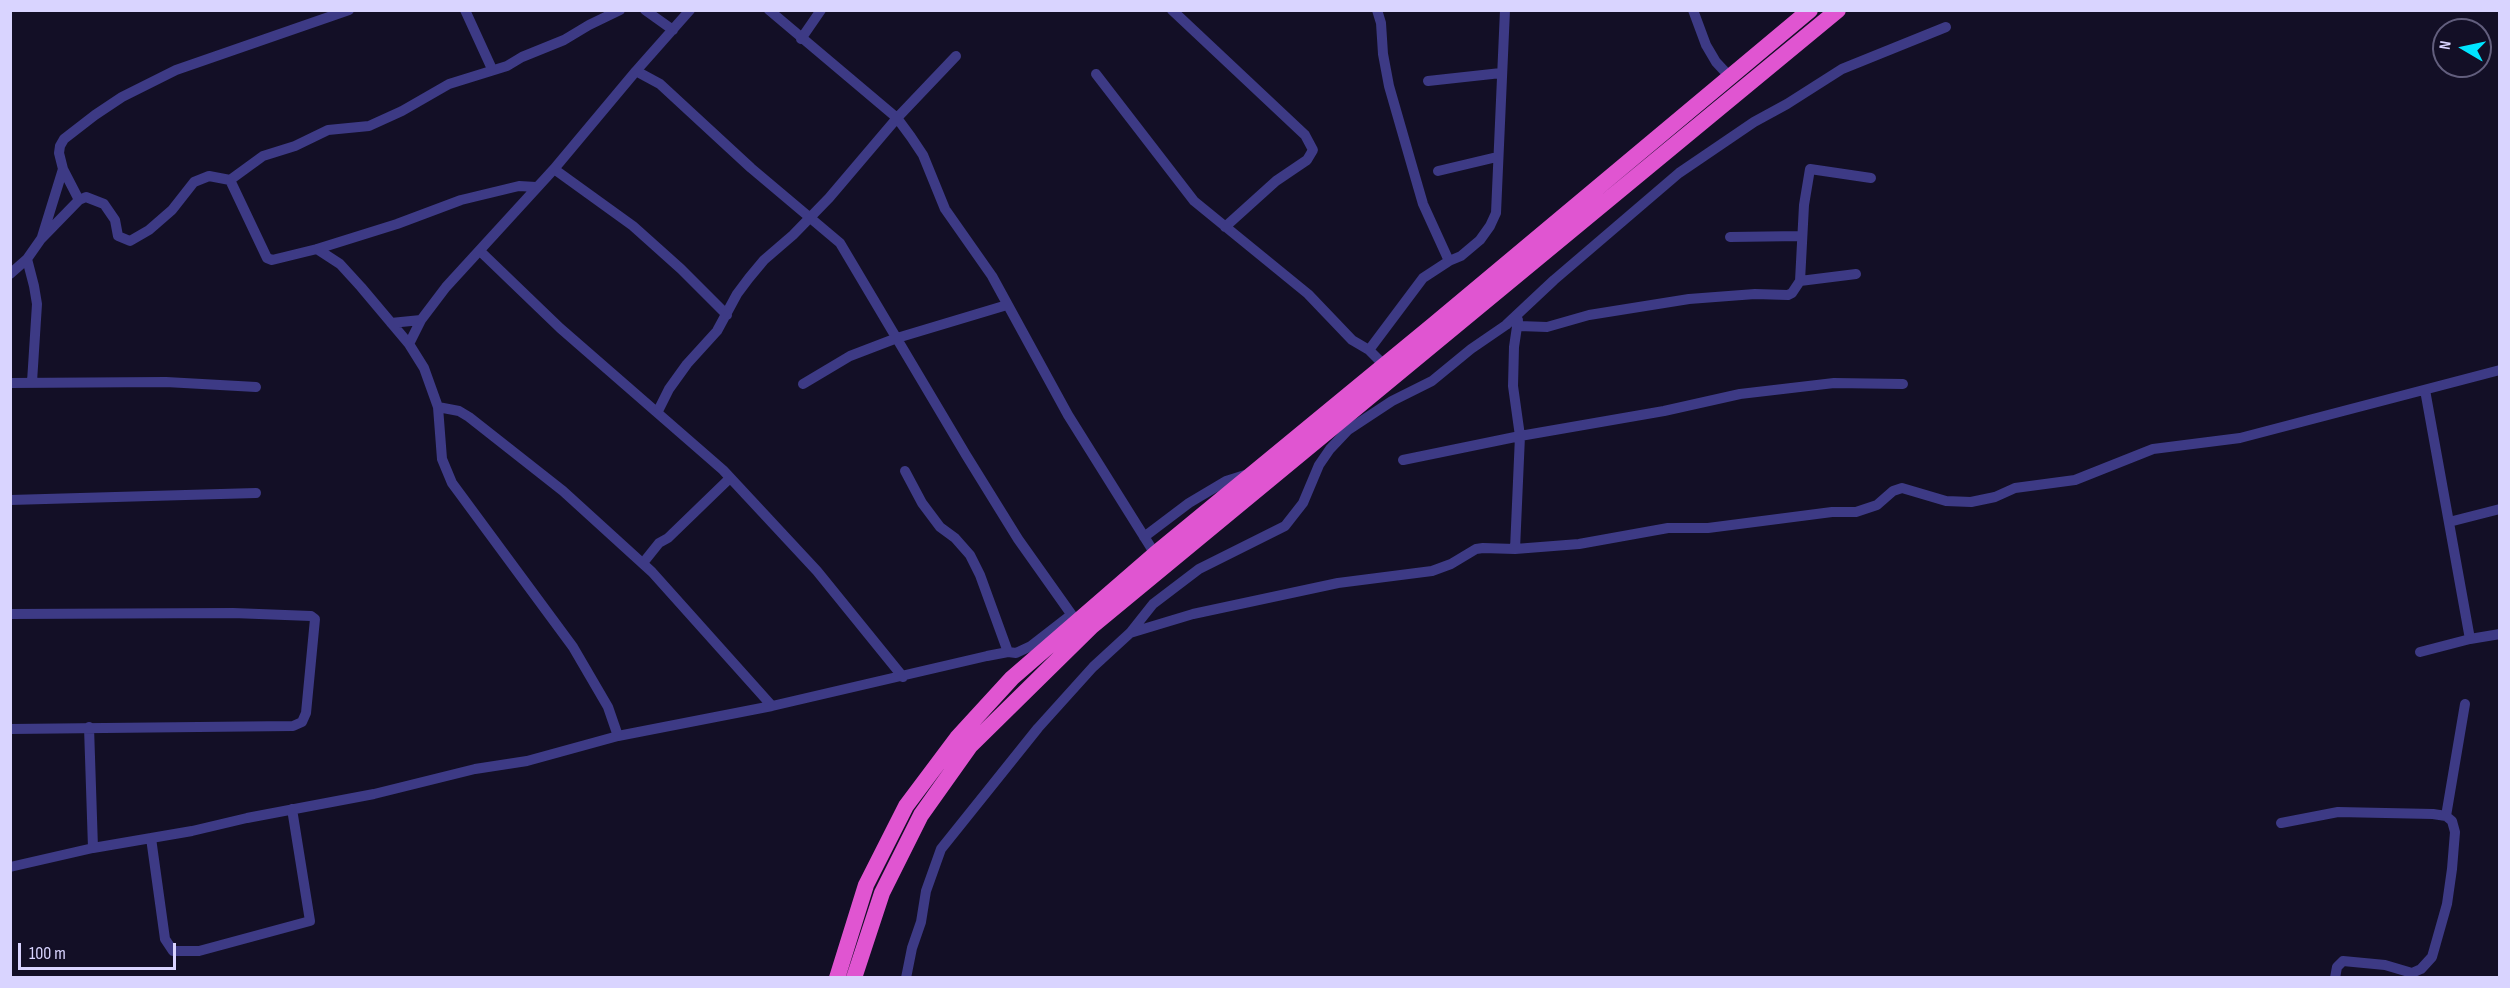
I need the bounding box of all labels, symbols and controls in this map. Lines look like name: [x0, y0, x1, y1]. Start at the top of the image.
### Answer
north arrow: [2432, 18, 2492, 78]
text: N: [2436, 40, 2456, 51]
scale bar: [21, 931, 178, 969]
text: 100 m: [29, 943, 66, 964]

